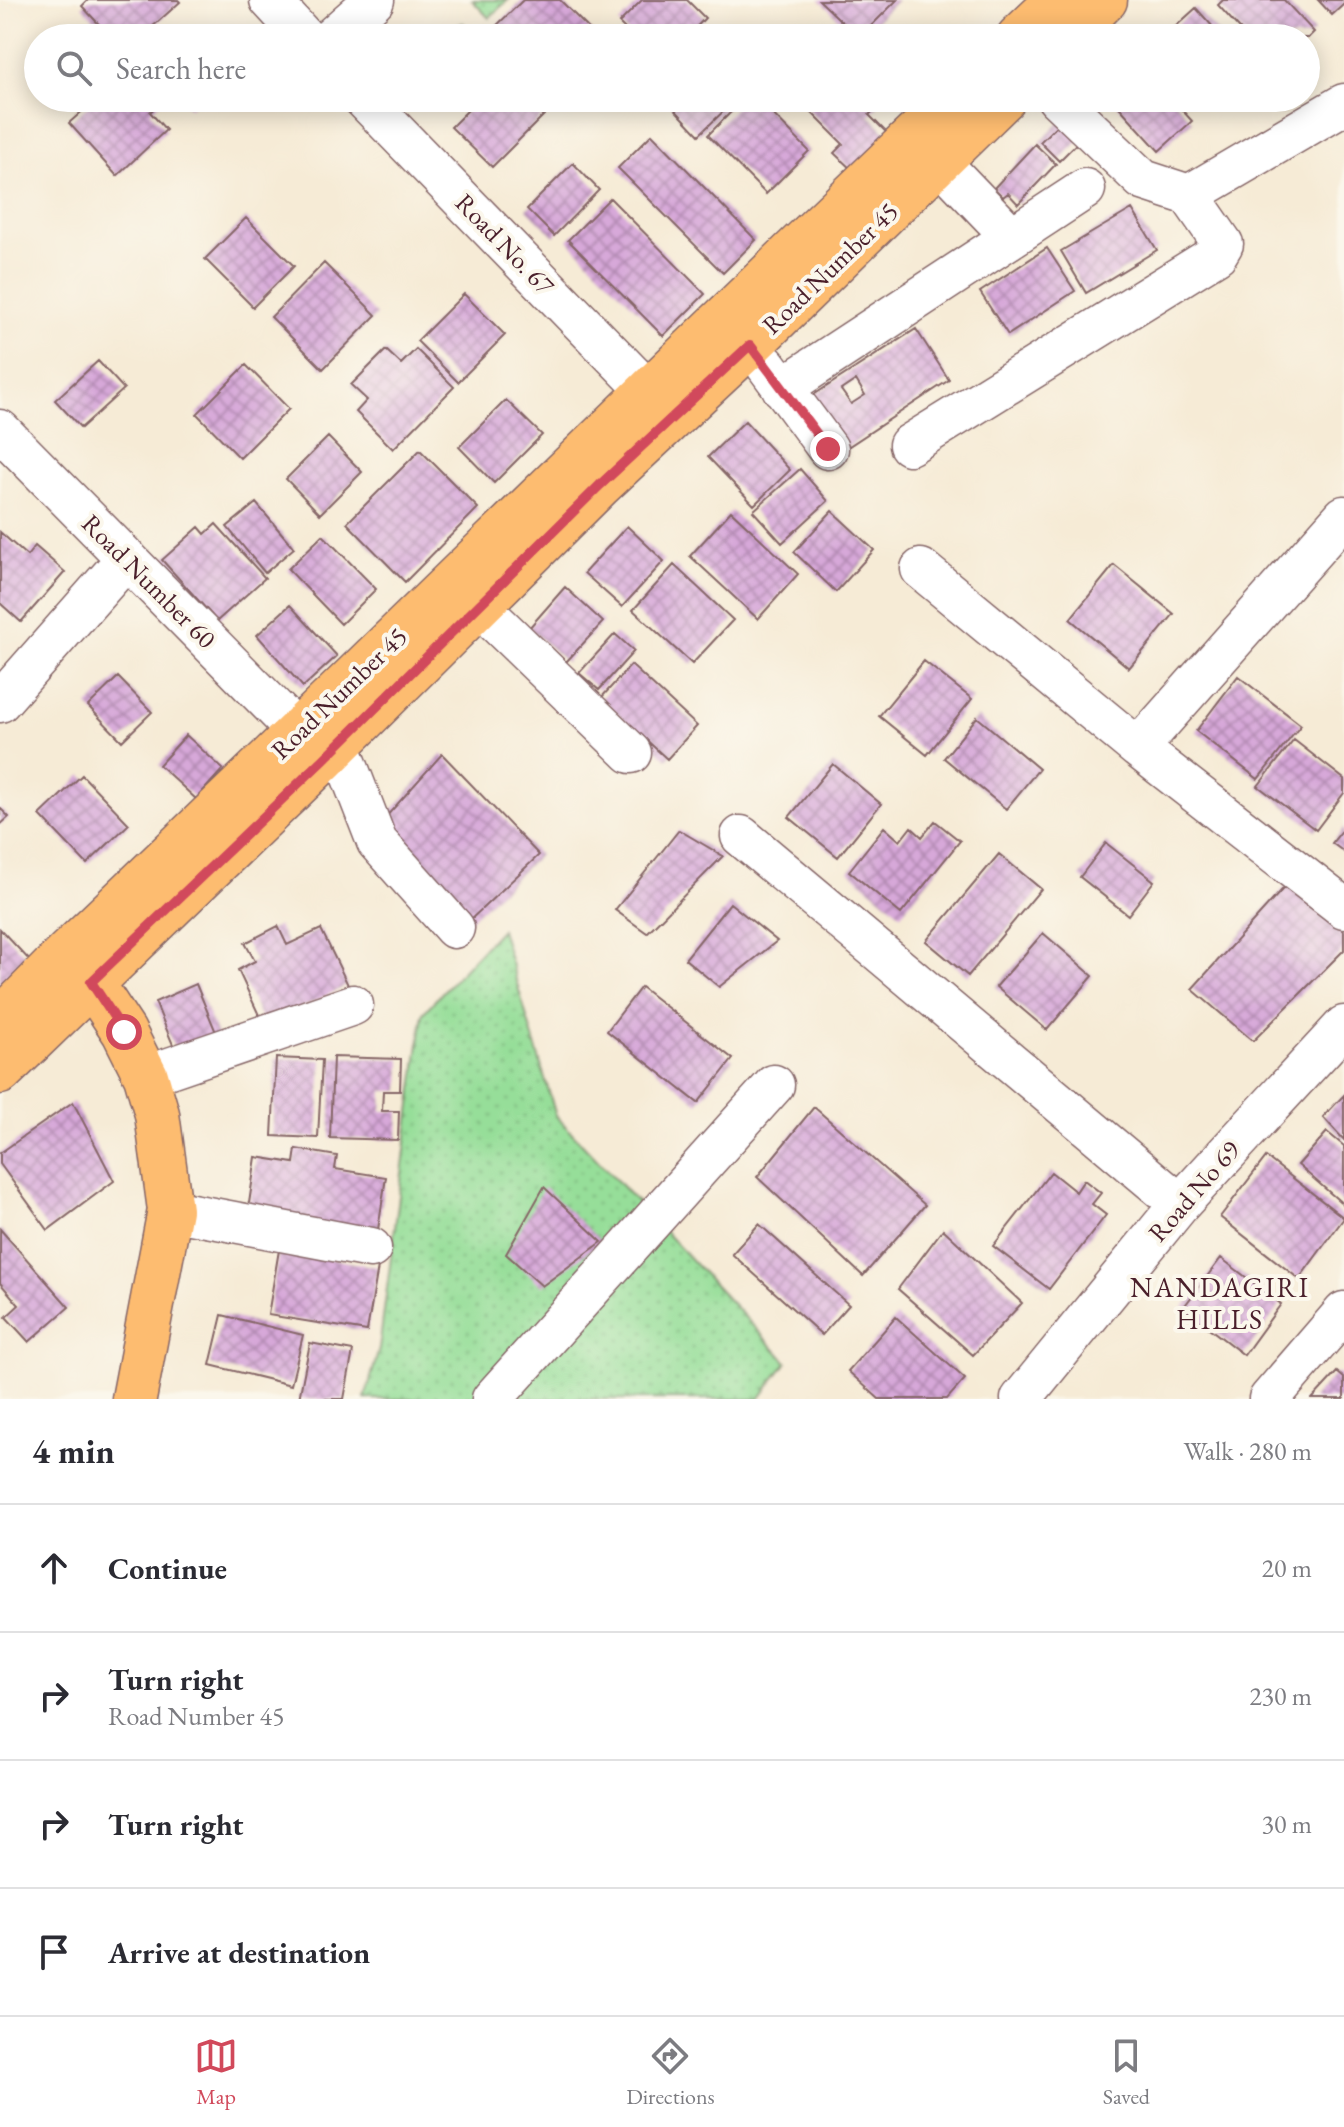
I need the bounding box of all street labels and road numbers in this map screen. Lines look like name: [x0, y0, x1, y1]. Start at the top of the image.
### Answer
street label: Road No. 67: [448, 186, 562, 302]
street label: Road Number 45: [755, 194, 905, 342]
street label: Road Number 60: [75, 507, 223, 655]
street label: Road Number 45: [264, 619, 414, 767]
street label: Road No 69: [1141, 1133, 1248, 1249]

